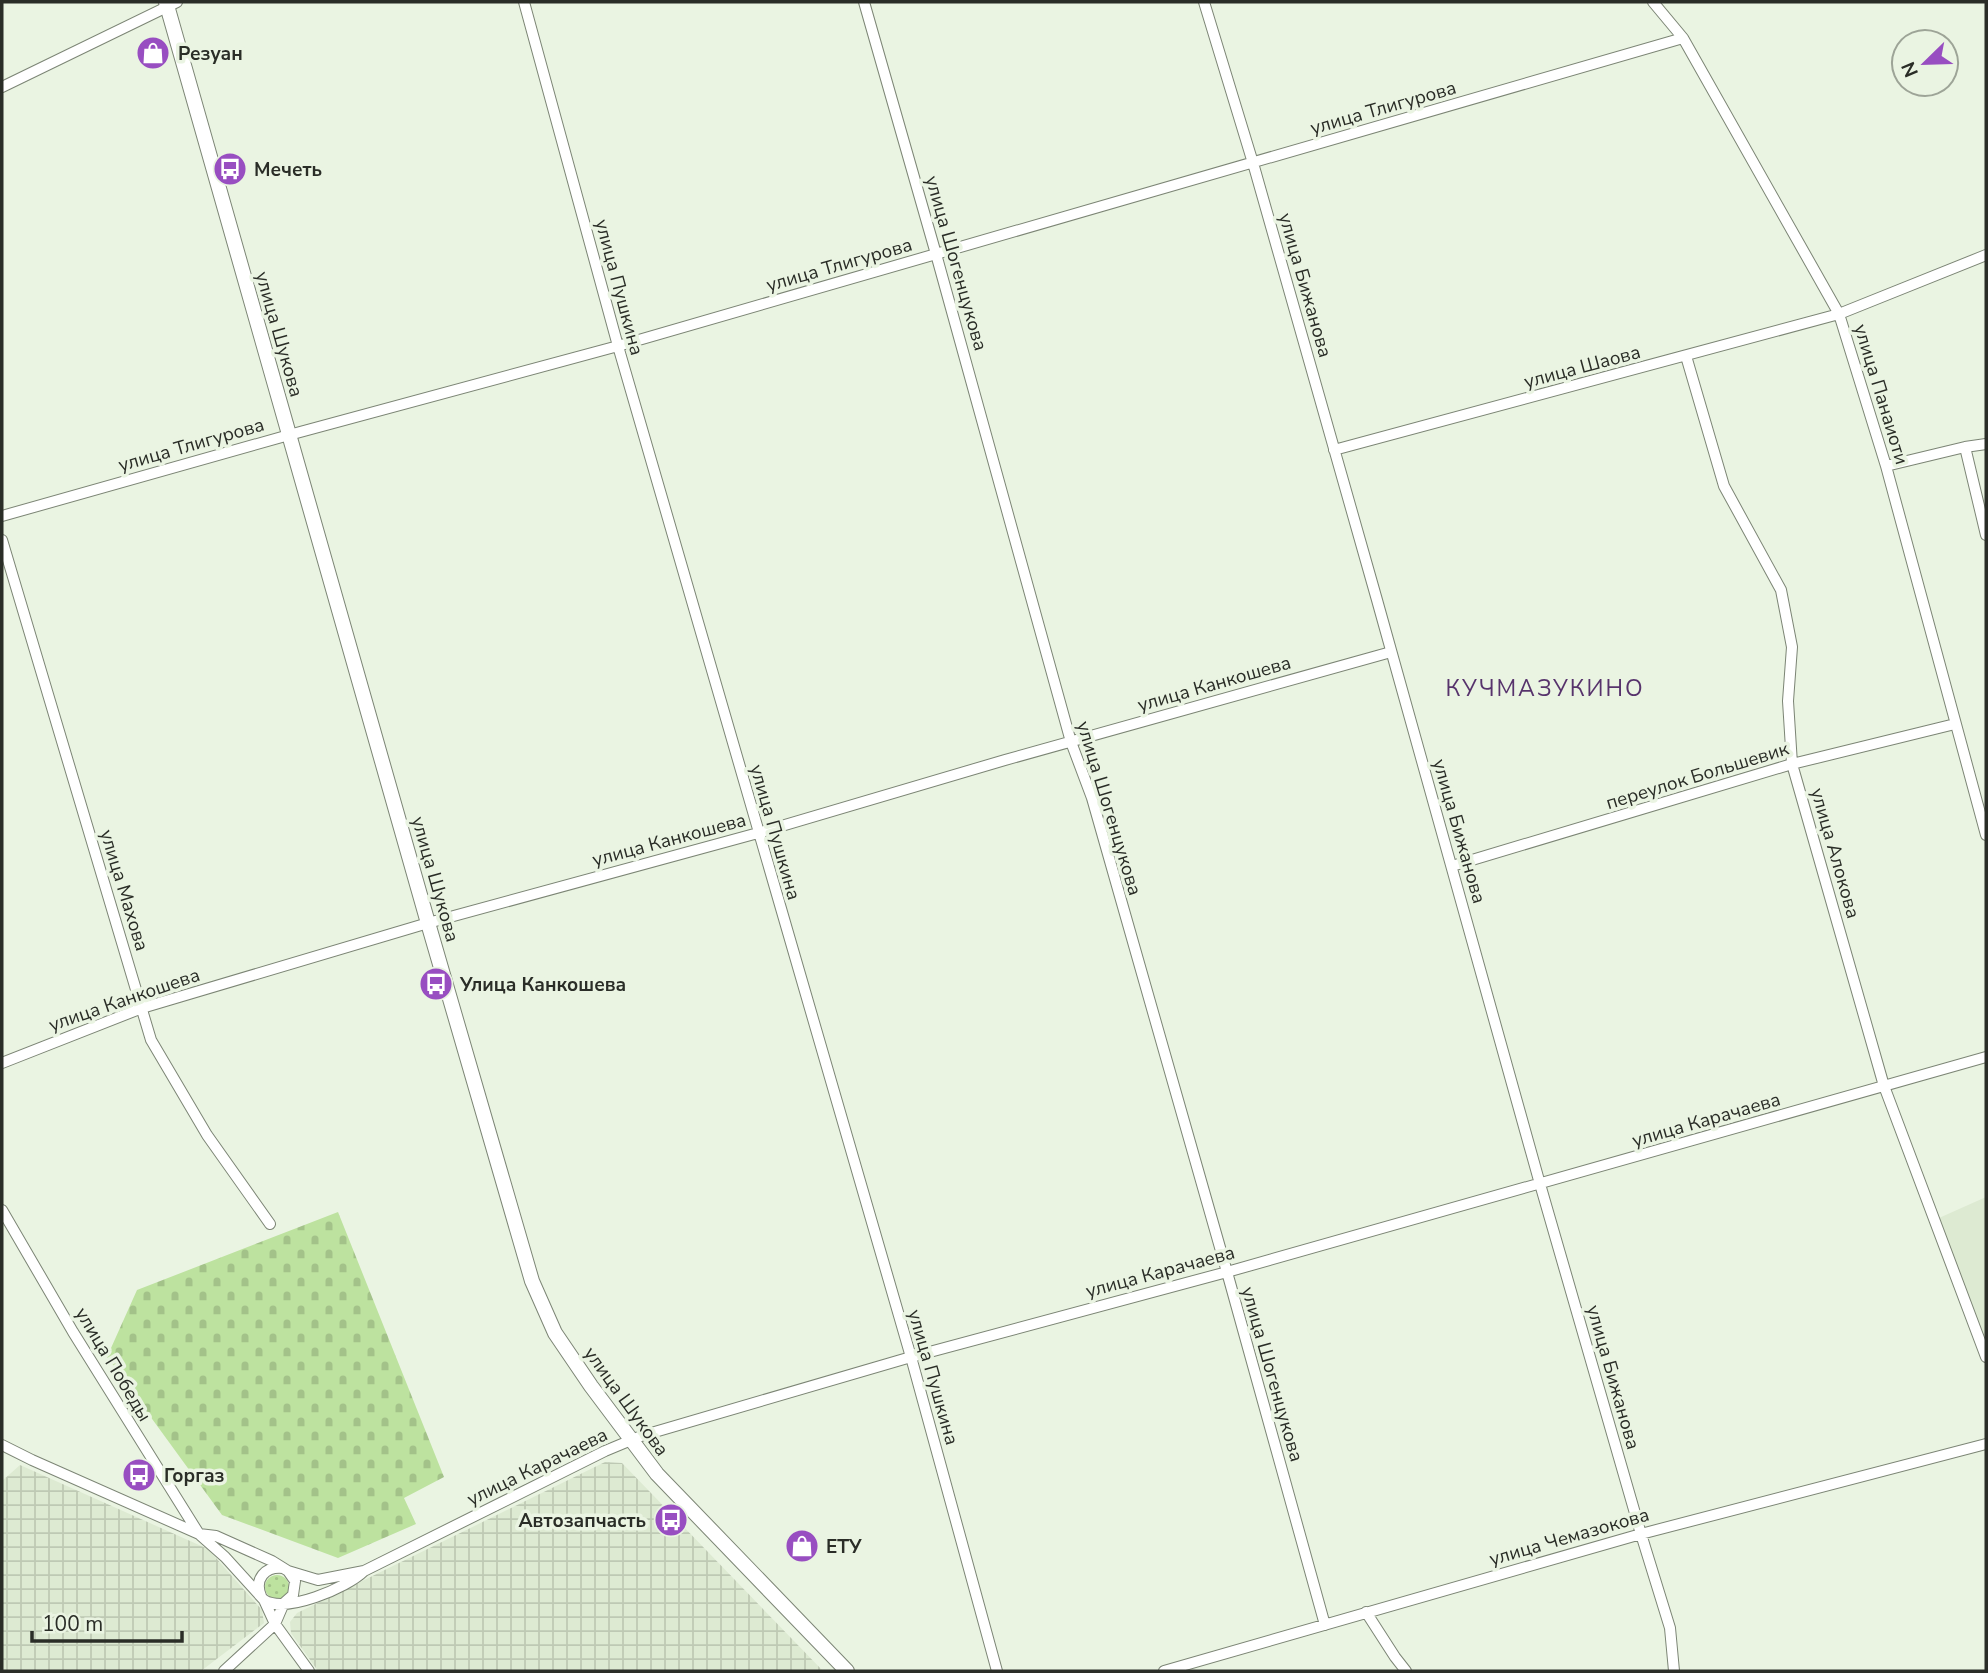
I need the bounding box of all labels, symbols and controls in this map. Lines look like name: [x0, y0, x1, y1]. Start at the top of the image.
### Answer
north arrow: [1890, 28, 1960, 98]
shop icon: Резуан: [134, 34, 172, 72]
place label: Резуан: [178, 41, 243, 67]
text: N: [1896, 58, 1925, 81]
street label: улица Тлигурова: [1307, 75, 1459, 141]
bus stop icon: Мечеть: [211, 150, 249, 188]
place label: Мечеть: [254, 157, 322, 183]
street label: улица Шогенцукова: [919, 173, 993, 354]
street label: улица Бижанова: [1272, 210, 1338, 361]
street label: улица Пушкина: [588, 216, 650, 358]
street label: улица Тлигурова: [763, 232, 915, 298]
street label: улица Шукова: [249, 269, 309, 400]
street label: улица Панаиоти: [1847, 321, 1915, 468]
street label: улица Шаова: [1521, 339, 1643, 395]
street label: улица Тлигурова: [115, 412, 267, 478]
street label: улица Канкошева: [1135, 650, 1294, 718]
district label: КУЧМАЗУКИНО: [1445, 673, 1645, 704]
street label: улица Шогенцукова: [1070, 718, 1148, 899]
street label: переулок Большевик: [1603, 736, 1792, 816]
street label: улица Бижанова: [1426, 756, 1492, 907]
street label: улица Пушкина: [743, 761, 807, 903]
street label: улица Алокова: [1804, 785, 1866, 922]
street label: улица Канкошева: [589, 807, 749, 873]
street label: улица Шукова: [405, 814, 465, 945]
street label: улица Махова: [93, 826, 155, 954]
street label: улица Канкошева: [45, 962, 203, 1038]
bus stop icon: Улица Канкошева: [417, 965, 455, 1003]
place label: Улица Канкошева: [459, 972, 626, 998]
street label: улица Карачаева: [1629, 1086, 1784, 1154]
street label: улица Карачаева: [1083, 1240, 1238, 1304]
street label: улица Шогенцукова: [1235, 1284, 1309, 1465]
street label: улица Победы: [69, 1302, 158, 1427]
street label: улица Бижанова: [1580, 1302, 1646, 1453]
street label: улица Пушкина: [901, 1306, 965, 1448]
street label: улица Шукова: [578, 1342, 675, 1462]
street label: улица Карачаева: [463, 1422, 612, 1512]
bus stop icon: Горгаз: [120, 1456, 158, 1494]
place label: Горгаз: [164, 1463, 225, 1489]
bus stop icon: Автозапчасть: [652, 1501, 690, 1539]
street label: улица Чемазокова: [1486, 1502, 1652, 1572]
place label: Автозапчасть: [518, 1508, 646, 1534]
shop icon: ЕТУ: [783, 1527, 821, 1565]
place label: ЕТУ: [826, 1534, 862, 1560]
scale bar: [32, 1600, 182, 1644]
text: 100 m: [42, 1610, 103, 1638]

